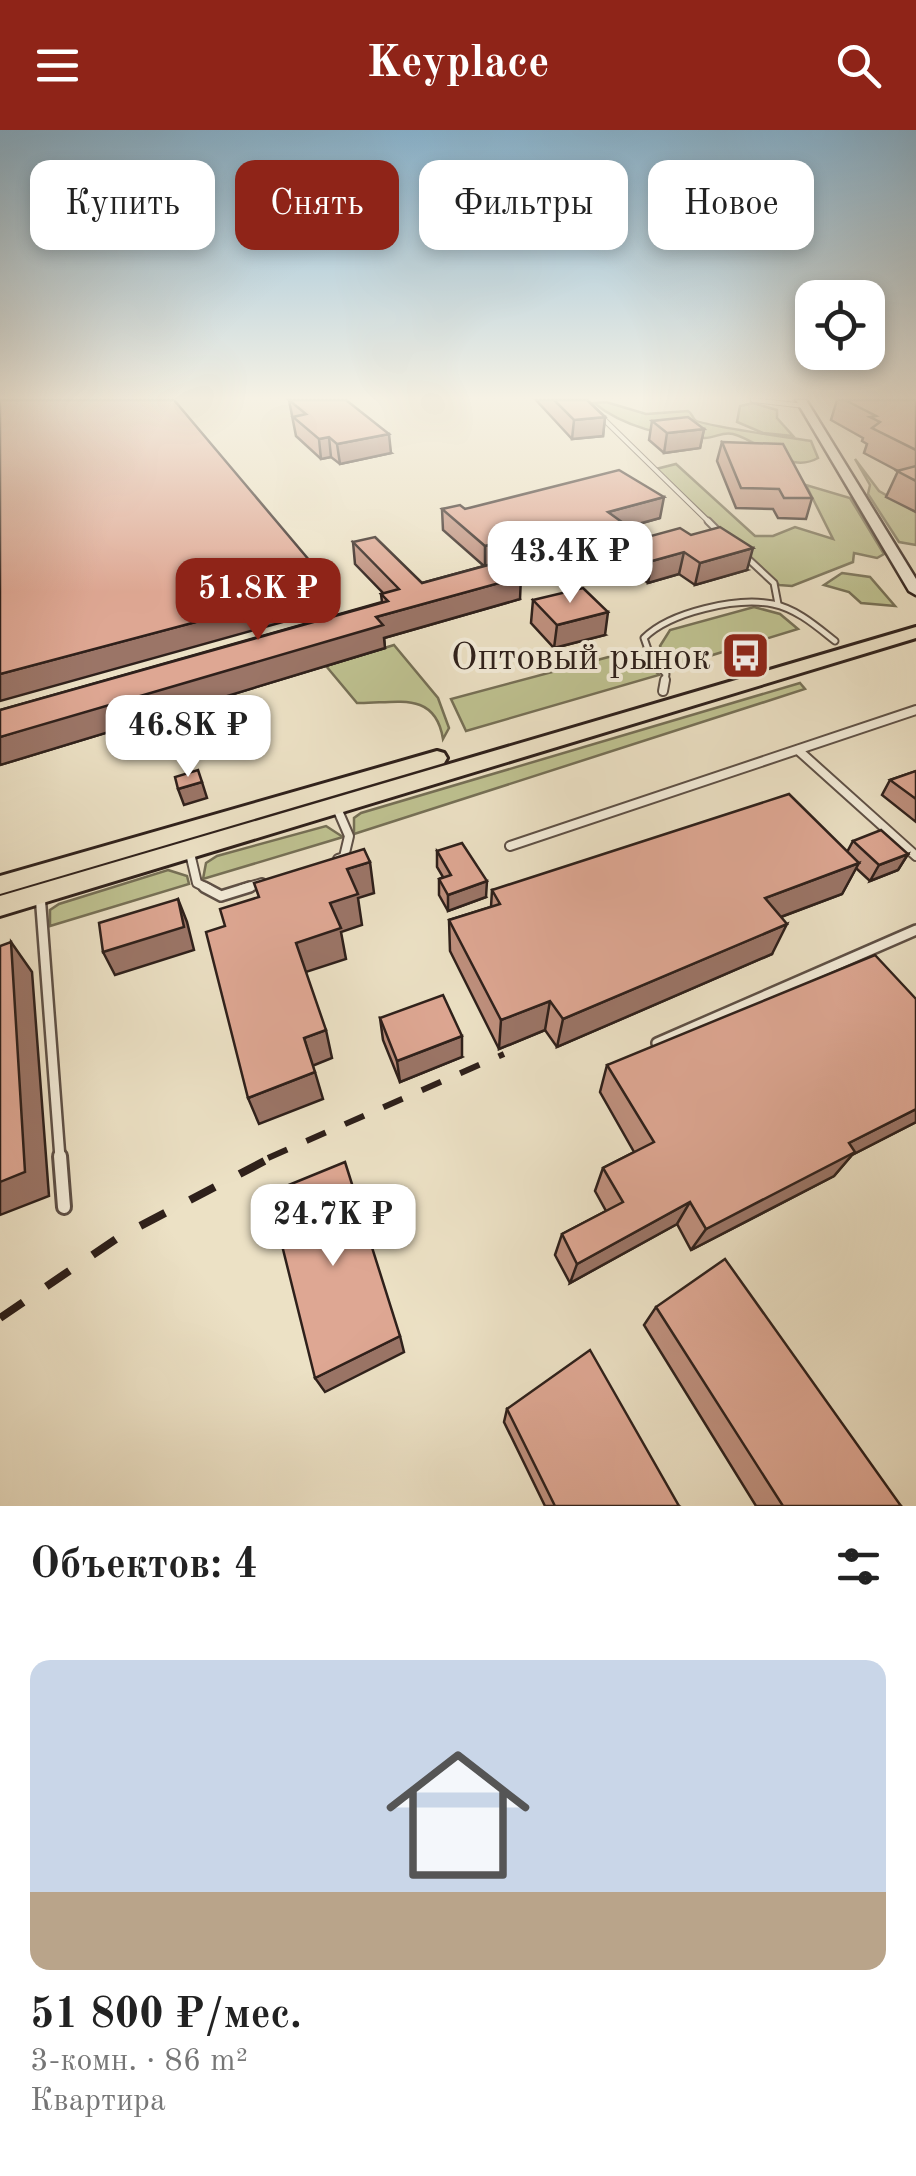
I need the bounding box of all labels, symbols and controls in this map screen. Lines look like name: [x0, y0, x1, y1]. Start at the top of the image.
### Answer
icon: menu: [30, 38, 85, 93]
icon: search: [831, 38, 886, 93]
text: Keyplace: [367, 42, 549, 87]
chip: Купить: [30, 160, 215, 250]
chip: Снять: [235, 160, 399, 250]
chip: Фильтры: [419, 160, 628, 250]
chip: Новое: [648, 160, 814, 250]
map controls: [795, 280, 885, 370]
button: locate: [795, 280, 885, 370]
pin: 43.4K ₽: [478, 521, 662, 606]
text: 43.4K ₽: [510, 537, 630, 569]
pin: 51.8K ₽: [166, 558, 350, 643]
text: 51.8K ₽: [198, 574, 318, 606]
bus stop icon: Оптовый рынок: [720, 630, 772, 682]
place label: Оптовый рынок: [451, 640, 711, 678]
pin: 46.8K ₽: [96, 695, 280, 780]
text: 46.8K ₽: [128, 711, 248, 743]
pin: 24.7K ₽: [241, 1184, 425, 1269]
text: 24.7K ₽: [273, 1200, 393, 1232]
icon: filters: [831, 1539, 886, 1594]
text: Объектов: 4: [30, 1545, 258, 1587]
icon: home: [368, 1725, 548, 1905]
text: 51 800 ₽/мес.: [30, 1995, 302, 2037]
text: 3-комн. · 86 m²: [30, 2046, 248, 2078]
text: Квартира: [30, 2086, 166, 2118]

